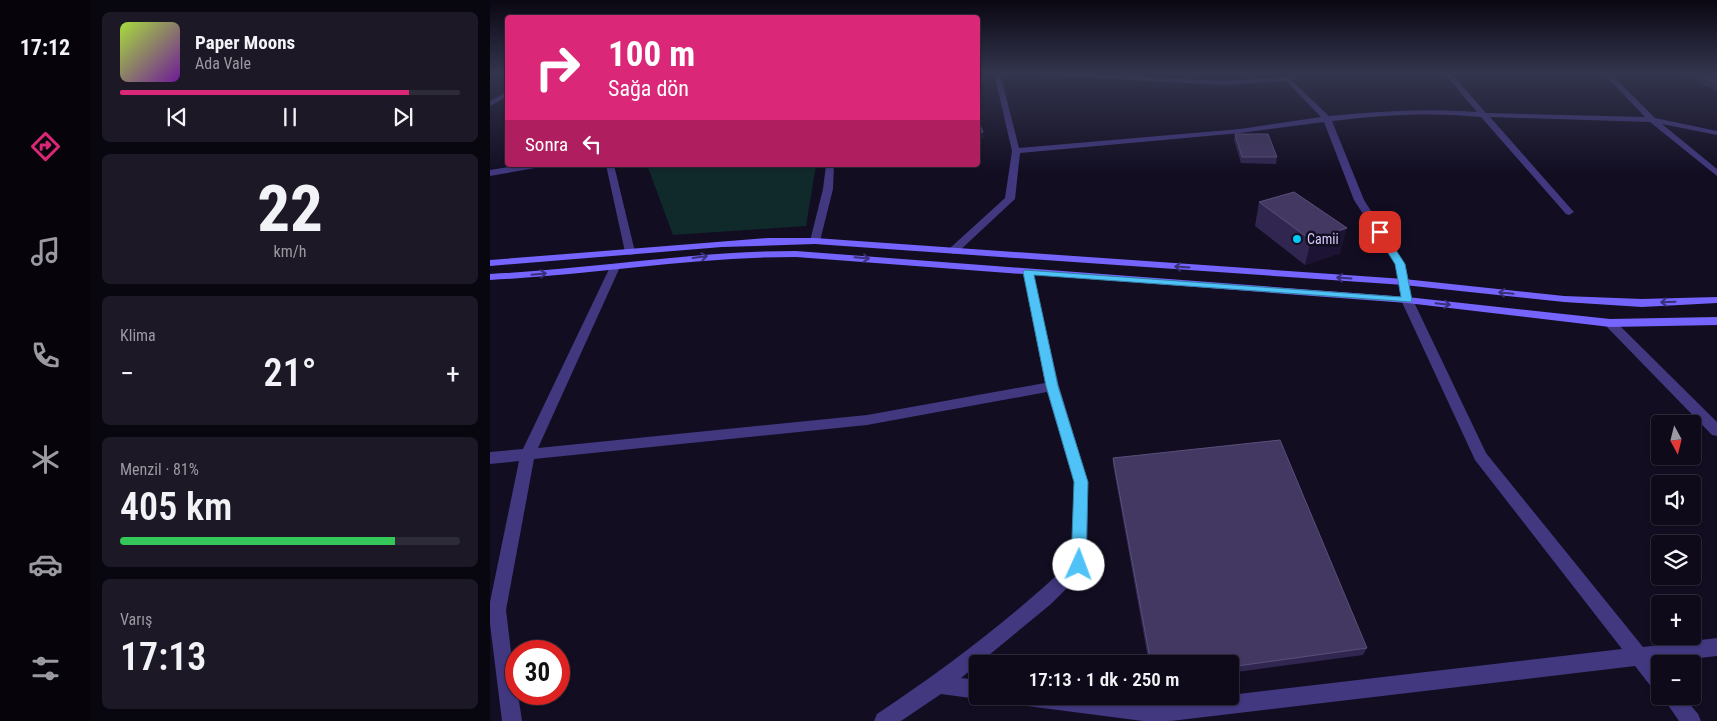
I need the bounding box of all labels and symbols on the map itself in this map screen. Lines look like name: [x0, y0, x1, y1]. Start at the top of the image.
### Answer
pin: [1359, 211, 1401, 253]
place label: Camii: [1307, 231, 1339, 247]
marker: Camii: [1291, 233, 1303, 245]
one-way arrow: [692, 252, 708, 262]
one-way arrow: [854, 253, 870, 263]
one-way arrow: [1175, 262, 1191, 271]
one-way arrow: [530, 269, 546, 279]
one-way arrow: [1337, 273, 1353, 282]
one-way arrow: [1499, 288, 1515, 298]
one-way arrow: [1661, 298, 1677, 307]
one-way arrow: [1435, 299, 1451, 309]
north arrow: [1651, 415, 1701, 465]
position arrow: [1052, 538, 1104, 590]
speed limit sign: 30: [505, 640, 570, 705]

